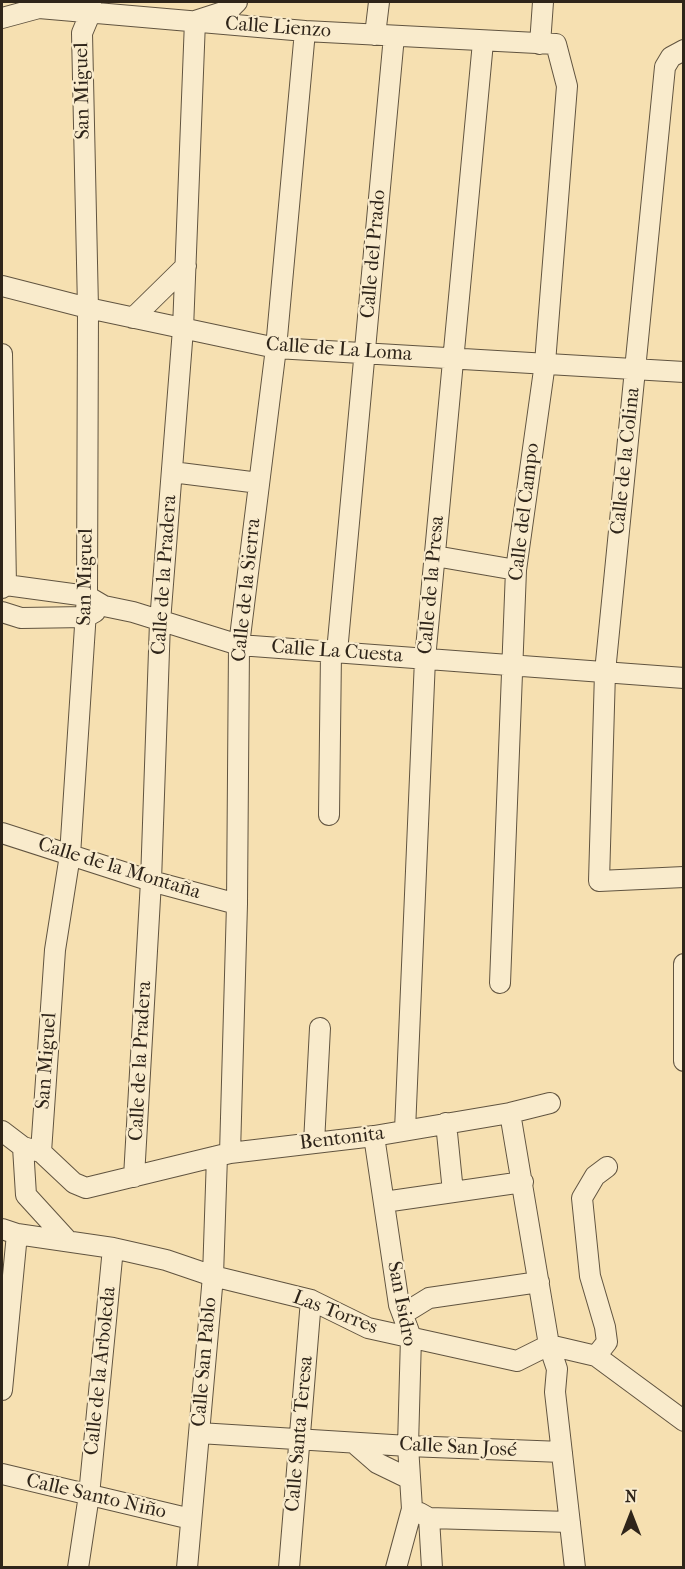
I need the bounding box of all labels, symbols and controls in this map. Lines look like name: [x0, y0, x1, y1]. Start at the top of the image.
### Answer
street label: Calle Lienzo: [224, 12, 332, 44]
street label: San Miguel: [70, 42, 96, 140]
street label: Calle del Prado: [356, 189, 392, 319]
street label: Calle de La Loma: [265, 333, 413, 367]
street label: Calle de la Colina: [606, 386, 646, 536]
street label: Calle del Campo: [505, 442, 545, 582]
street label: Calle de la Pradera: [147, 494, 183, 656]
street label: Calle de la Presa: [414, 515, 450, 655]
street label: Calle de la Sierra: [228, 517, 266, 663]
street label: San Miguel: [73, 528, 99, 626]
street label: Calle La Cuesta: [270, 635, 404, 669]
street label: Calle de la Montaña: [35, 833, 203, 905]
street label: Calle de la Pradera: [125, 980, 157, 1142]
street label: San Miguel: [32, 1012, 62, 1110]
street label: Bentonita: [298, 1122, 386, 1156]
street label: San Isidro: [381, 1260, 421, 1348]
street label: Calle de la Arboleda: [80, 1286, 122, 1456]
street label: Las Torres: [289, 1286, 381, 1340]
street label: Calle San Pablo: [187, 1296, 223, 1428]
street label: Calle Santa Teresa: [281, 1355, 319, 1513]
street label: Calle San José: [399, 1433, 517, 1463]
street label: Calle Santo Niño: [24, 1469, 168, 1525]
north arrow: [601, 1485, 661, 1545]
text: N: [625, 1487, 637, 1506]

